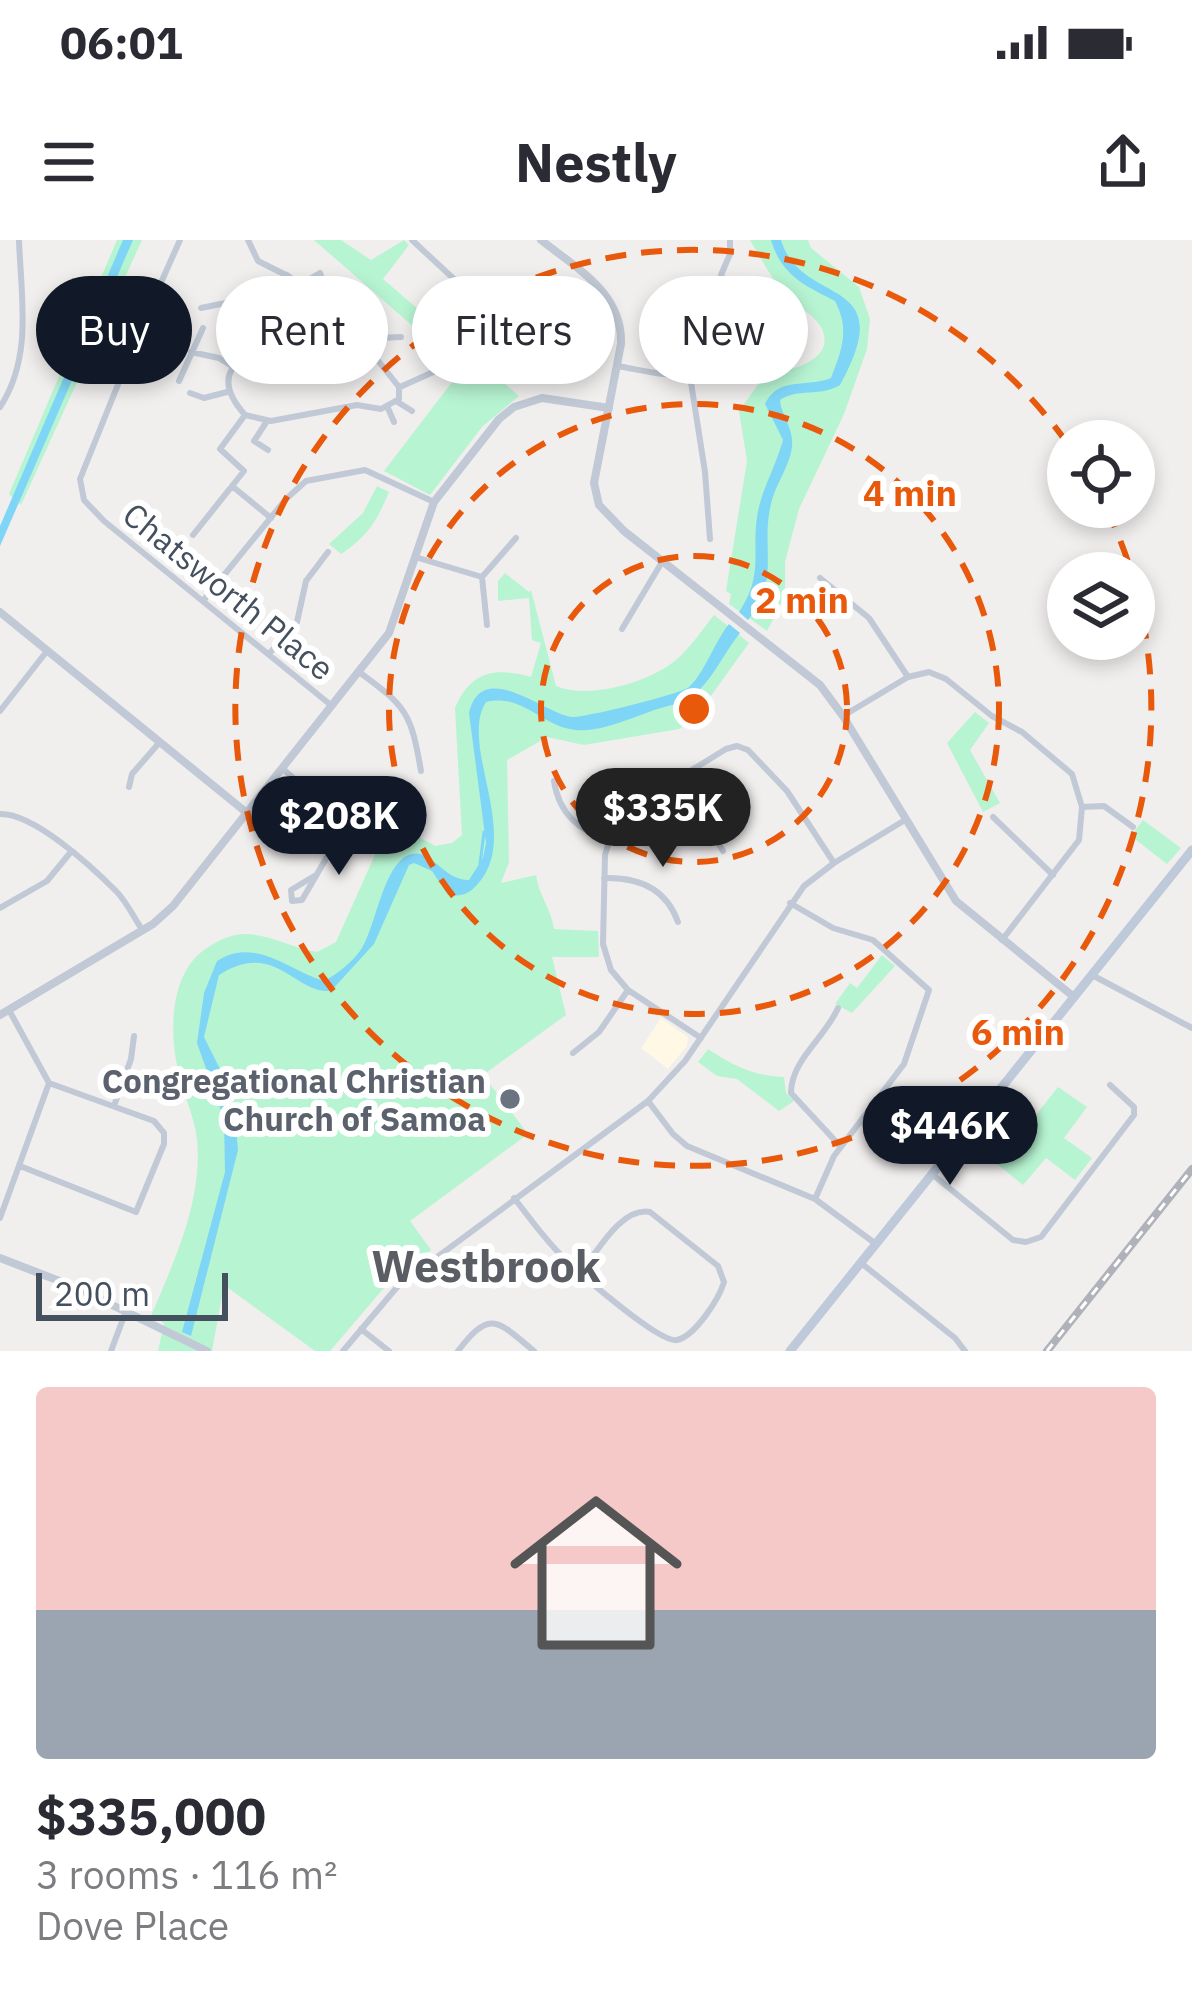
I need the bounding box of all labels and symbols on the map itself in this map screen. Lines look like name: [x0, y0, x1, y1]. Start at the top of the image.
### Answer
text: 4 min: [863, 469, 957, 516]
street label: Chatsworth Place: [115, 493, 343, 689]
text: 2 min: [755, 576, 849, 623]
centre of rings: [673, 688, 715, 730]
pin: $335K: [579, 768, 747, 870]
pin: $208K: [255, 776, 423, 878]
text: 6 min: [971, 1008, 1065, 1055]
place label: Congregational Christian Church of Samoa: [102, 1059, 486, 1140]
marker: Congregational Christian Church of Samoa: [497, 1086, 523, 1112]
pin: $446K: [866, 1086, 1034, 1188]
district label: Westbrook: [371, 1236, 601, 1294]
scale bar: [36, 1267, 228, 1320]

